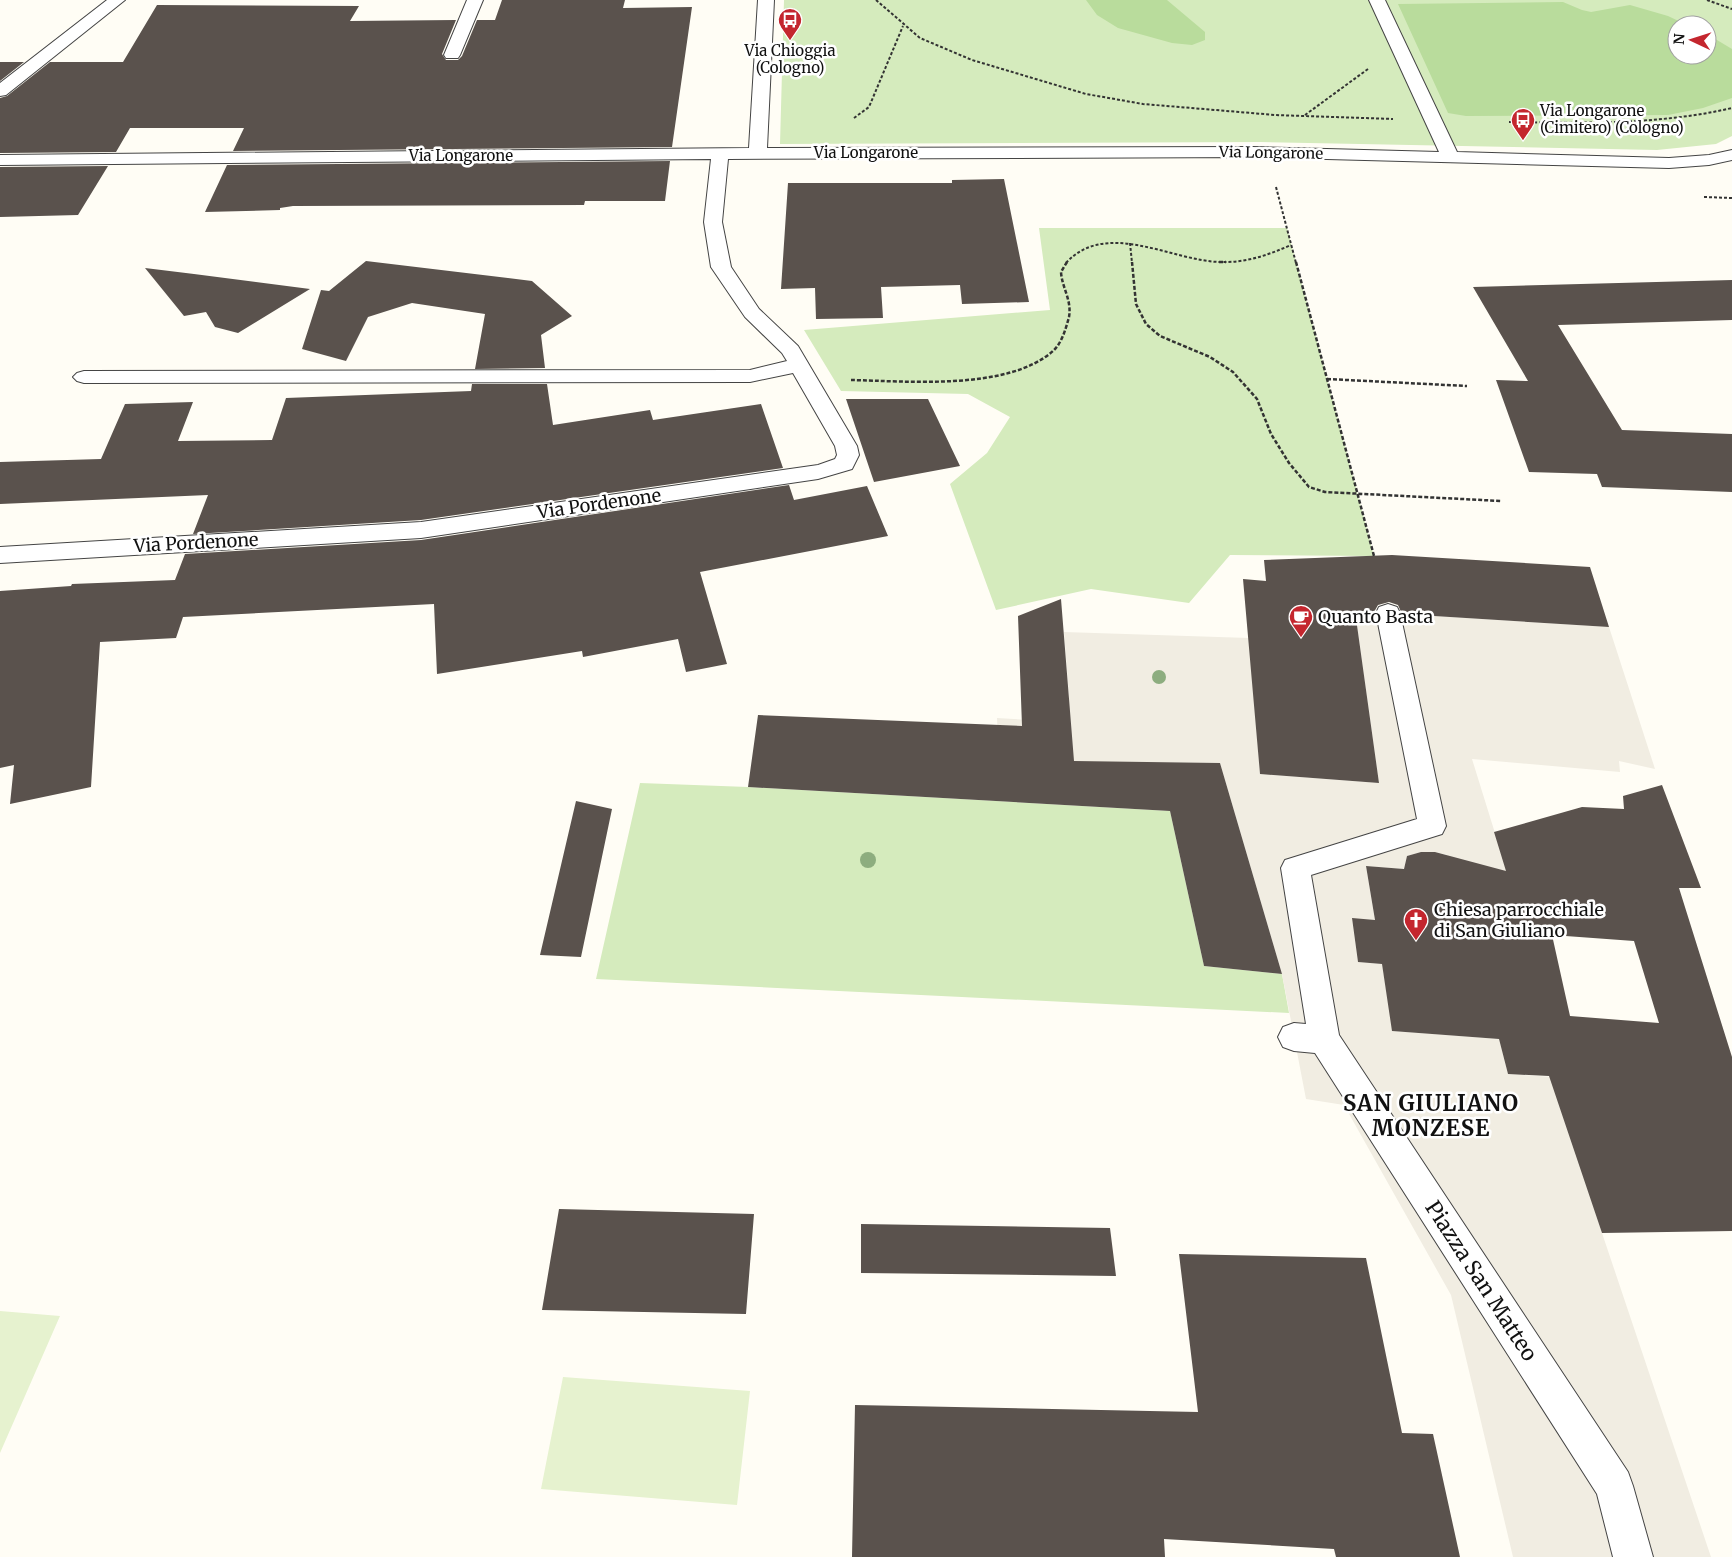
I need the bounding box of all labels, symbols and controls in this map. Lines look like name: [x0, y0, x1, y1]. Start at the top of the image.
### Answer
bus stop icon: Via Chioggia (Cologno): [777, 7, 803, 41]
north arrow: [1667, 15, 1717, 65]
text: N: [1670, 33, 1688, 45]
place label: Via Chioggia (Cologno): [744, 41, 835, 77]
place label: Via Longarone (Cimitero) (Cologno): [1539, 101, 1684, 137]
bus stop icon: Via Longarone (Cimitero) (Cologno): [1510, 107, 1536, 141]
street label: Via Longarone: [1218, 142, 1323, 163]
street label: Via Longarone: [813, 143, 918, 162]
street label: Via Longarone: [408, 146, 513, 165]
street label: Via Pordenone: [534, 483, 662, 524]
street label: Via Pordenone: [132, 528, 259, 557]
cafe icon: Quanto Basta: [1288, 604, 1314, 638]
place label: Quanto Basta: [1318, 605, 1434, 628]
place label: Chiesa parrocchiale di San Giuliano: [1434, 898, 1604, 942]
church icon: Chiesa parrocchiale di San Giuliano: [1403, 907, 1429, 941]
district label: SAN GIULIANO MONZESE: [1343, 1089, 1519, 1142]
street label: Piazza San Matteo: [1420, 1196, 1543, 1366]

